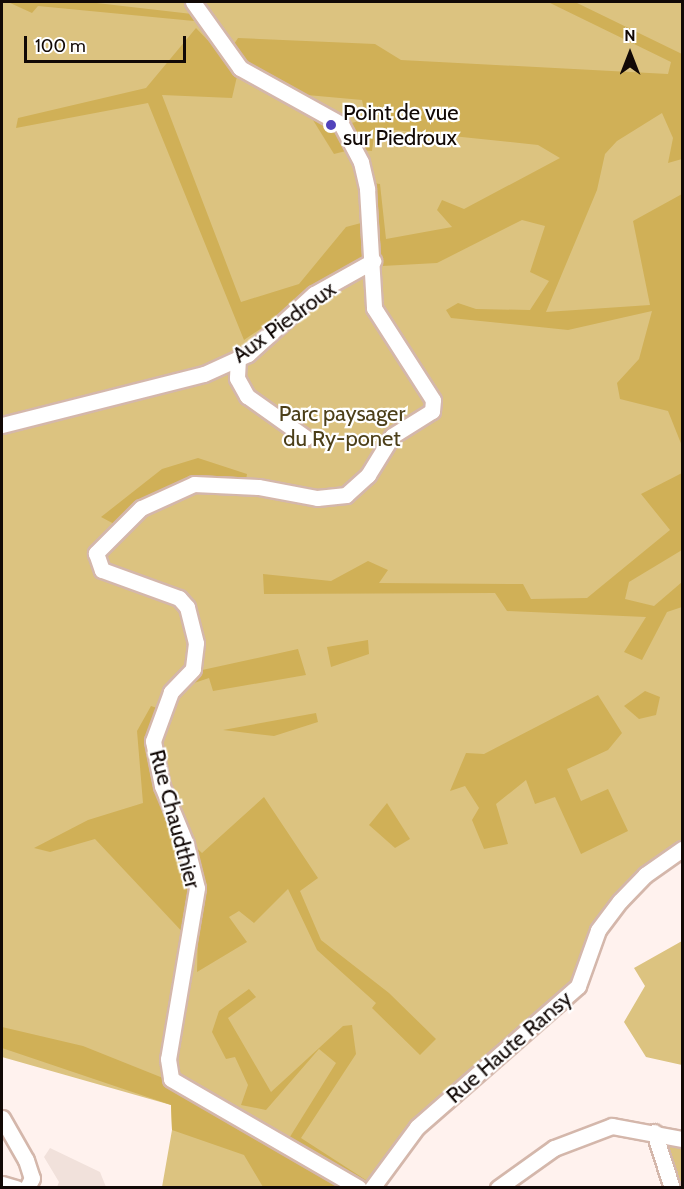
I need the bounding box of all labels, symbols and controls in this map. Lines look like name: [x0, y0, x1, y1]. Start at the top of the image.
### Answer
scale bar: [27, 24, 189, 62]
north arrow: [600, 24, 660, 84]
text: N: [624, 26, 636, 45]
text: 100 m: [35, 35, 86, 57]
place label: Point de vue sur Piedroux: [343, 99, 459, 150]
marker: Point de vue sur Piedroux: [324, 118, 338, 132]
street label: Aux Piedroux: [227, 276, 341, 368]
park label: Parc paysager du Ry-ponet: [279, 400, 405, 452]
street label: Rue Chaudthier: [144, 747, 206, 891]
street label: Rue Haute Ransy: [441, 985, 577, 1109]

